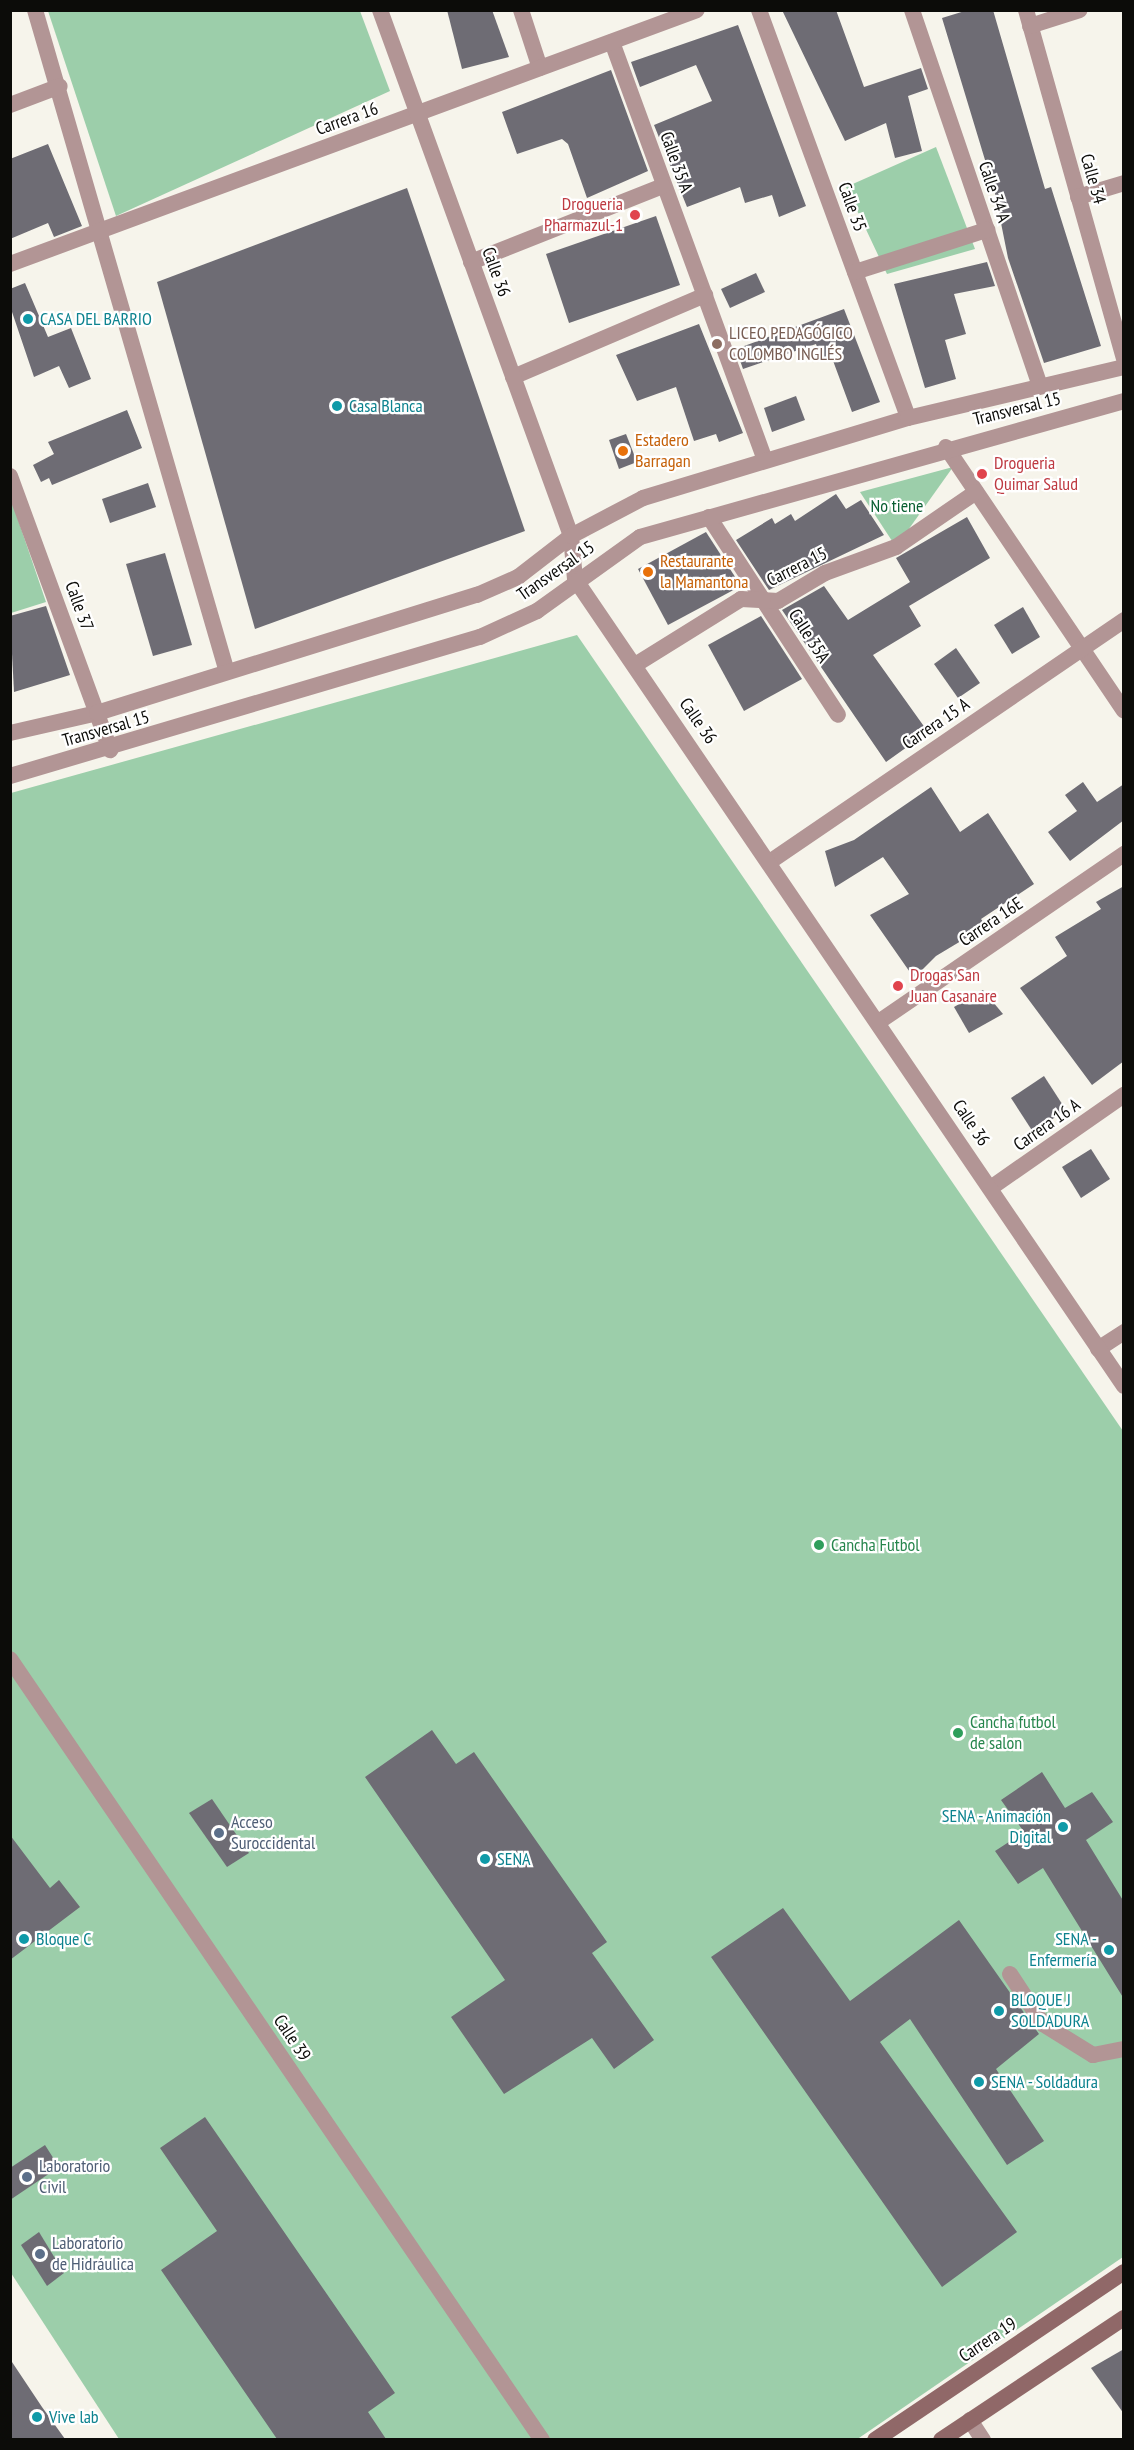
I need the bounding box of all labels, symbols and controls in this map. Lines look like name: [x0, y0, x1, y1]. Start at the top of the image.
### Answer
street label: Carrera 16: [313, 98, 381, 140]
street label: Calle 35 A: [655, 129, 697, 195]
street label: Calle 34: [1076, 151, 1110, 207]
street label: Calle 34 A: [973, 159, 1015, 225]
street label: Calle 35: [833, 179, 871, 235]
place label: Drogueria Pharmazul-1: [544, 194, 623, 236]
marker: Drogueria Pharmazul-1: [628, 208, 642, 222]
street label: Calle 36: [477, 244, 515, 300]
place label: CASA DEL BARRIO: [40, 308, 153, 330]
marker: CASA DEL BARRIO: [21, 312, 35, 326]
place label: LICEO PEDAGÓGICO COLOMBO INGLÉS: [729, 323, 853, 366]
marker: LICEO PEDAGÓGICO COLOMBO INGLÉS: [710, 337, 724, 351]
street label: Transversal 15: [971, 388, 1063, 430]
place label: Casa Blanca: [349, 395, 423, 417]
marker: Casa Blanca: [330, 399, 344, 413]
place label: Estadero Barragan: [635, 430, 691, 472]
marker: Estadero Barragan: [616, 444, 630, 458]
place label: Drogueria Quimar Salud: [994, 453, 1078, 496]
marker: Drogueria Quimar Salud: [975, 467, 989, 481]
park label: No tiene: [871, 495, 923, 517]
street label: Transversal 15: [513, 536, 599, 606]
street label: Carrera 15: [763, 543, 831, 591]
place label: Restaurante la Mamantona: [660, 551, 748, 594]
marker: Restaurante la Mamantona: [641, 565, 655, 579]
street label: Calle 37: [60, 578, 98, 634]
street label: Calle 35A: [784, 605, 834, 667]
street label: Calle 36: [675, 694, 721, 748]
street label: Carrera 15 A: [898, 694, 974, 754]
street label: Transversal 15: [60, 706, 152, 752]
street label: Carrera 16E: [955, 893, 1027, 951]
place label: Drogas San Juan Casanare: [910, 965, 997, 1008]
marker: Drogas San Juan Casanare: [891, 979, 905, 993]
street label: Carrera 16 A: [1009, 1094, 1085, 1156]
street label: Calle 36: [948, 1096, 994, 1150]
place label: Cancha Futbol: [831, 1534, 919, 1556]
marker: Cancha Futbol: [812, 1538, 826, 1552]
place label: Cancha futbol de salon: [970, 1712, 1056, 1754]
marker: Cancha futbol de salon: [951, 1726, 965, 1740]
place label: SENA - Animación Digital: [939, 1806, 1051, 1848]
place label: Acceso Suroccidental: [231, 1812, 315, 1854]
marker: SENA - Animación Digital: [1056, 1820, 1070, 1834]
marker: Acceso Suroccidental: [212, 1826, 226, 1840]
place label: SENA: [497, 1848, 531, 1870]
marker: SENA: [478, 1852, 492, 1866]
place label: Bloque C: [36, 1928, 92, 1950]
place label: SENA - Enfermería: [1029, 1929, 1097, 1972]
marker: Bloque C: [17, 1932, 31, 1946]
marker: SENA - Enfermería: [1102, 1943, 1116, 1957]
place label: BLOQUE J SOLDADURA: [1011, 1990, 1089, 2032]
marker: BLOQUE J SOLDADURA: [992, 2004, 1006, 2018]
street label: Calle 39: [269, 2011, 315, 2065]
place label: SENA - Soldadura: [991, 2071, 1100, 2093]
marker: SENA - Soldadura: [972, 2075, 986, 2089]
place label: Laboratorio Civil: [39, 2156, 110, 2198]
marker: Laboratorio Civil: [20, 2170, 34, 2184]
place label: Laboratorio de Hidráulica: [52, 2233, 134, 2276]
marker: Laboratorio de Hidráulica: [33, 2247, 47, 2261]
street label: Carrera 19: [955, 2313, 1021, 2367]
place label: Vive lab: [49, 2406, 99, 2428]
marker: Vive lab: [30, 2410, 44, 2424]

